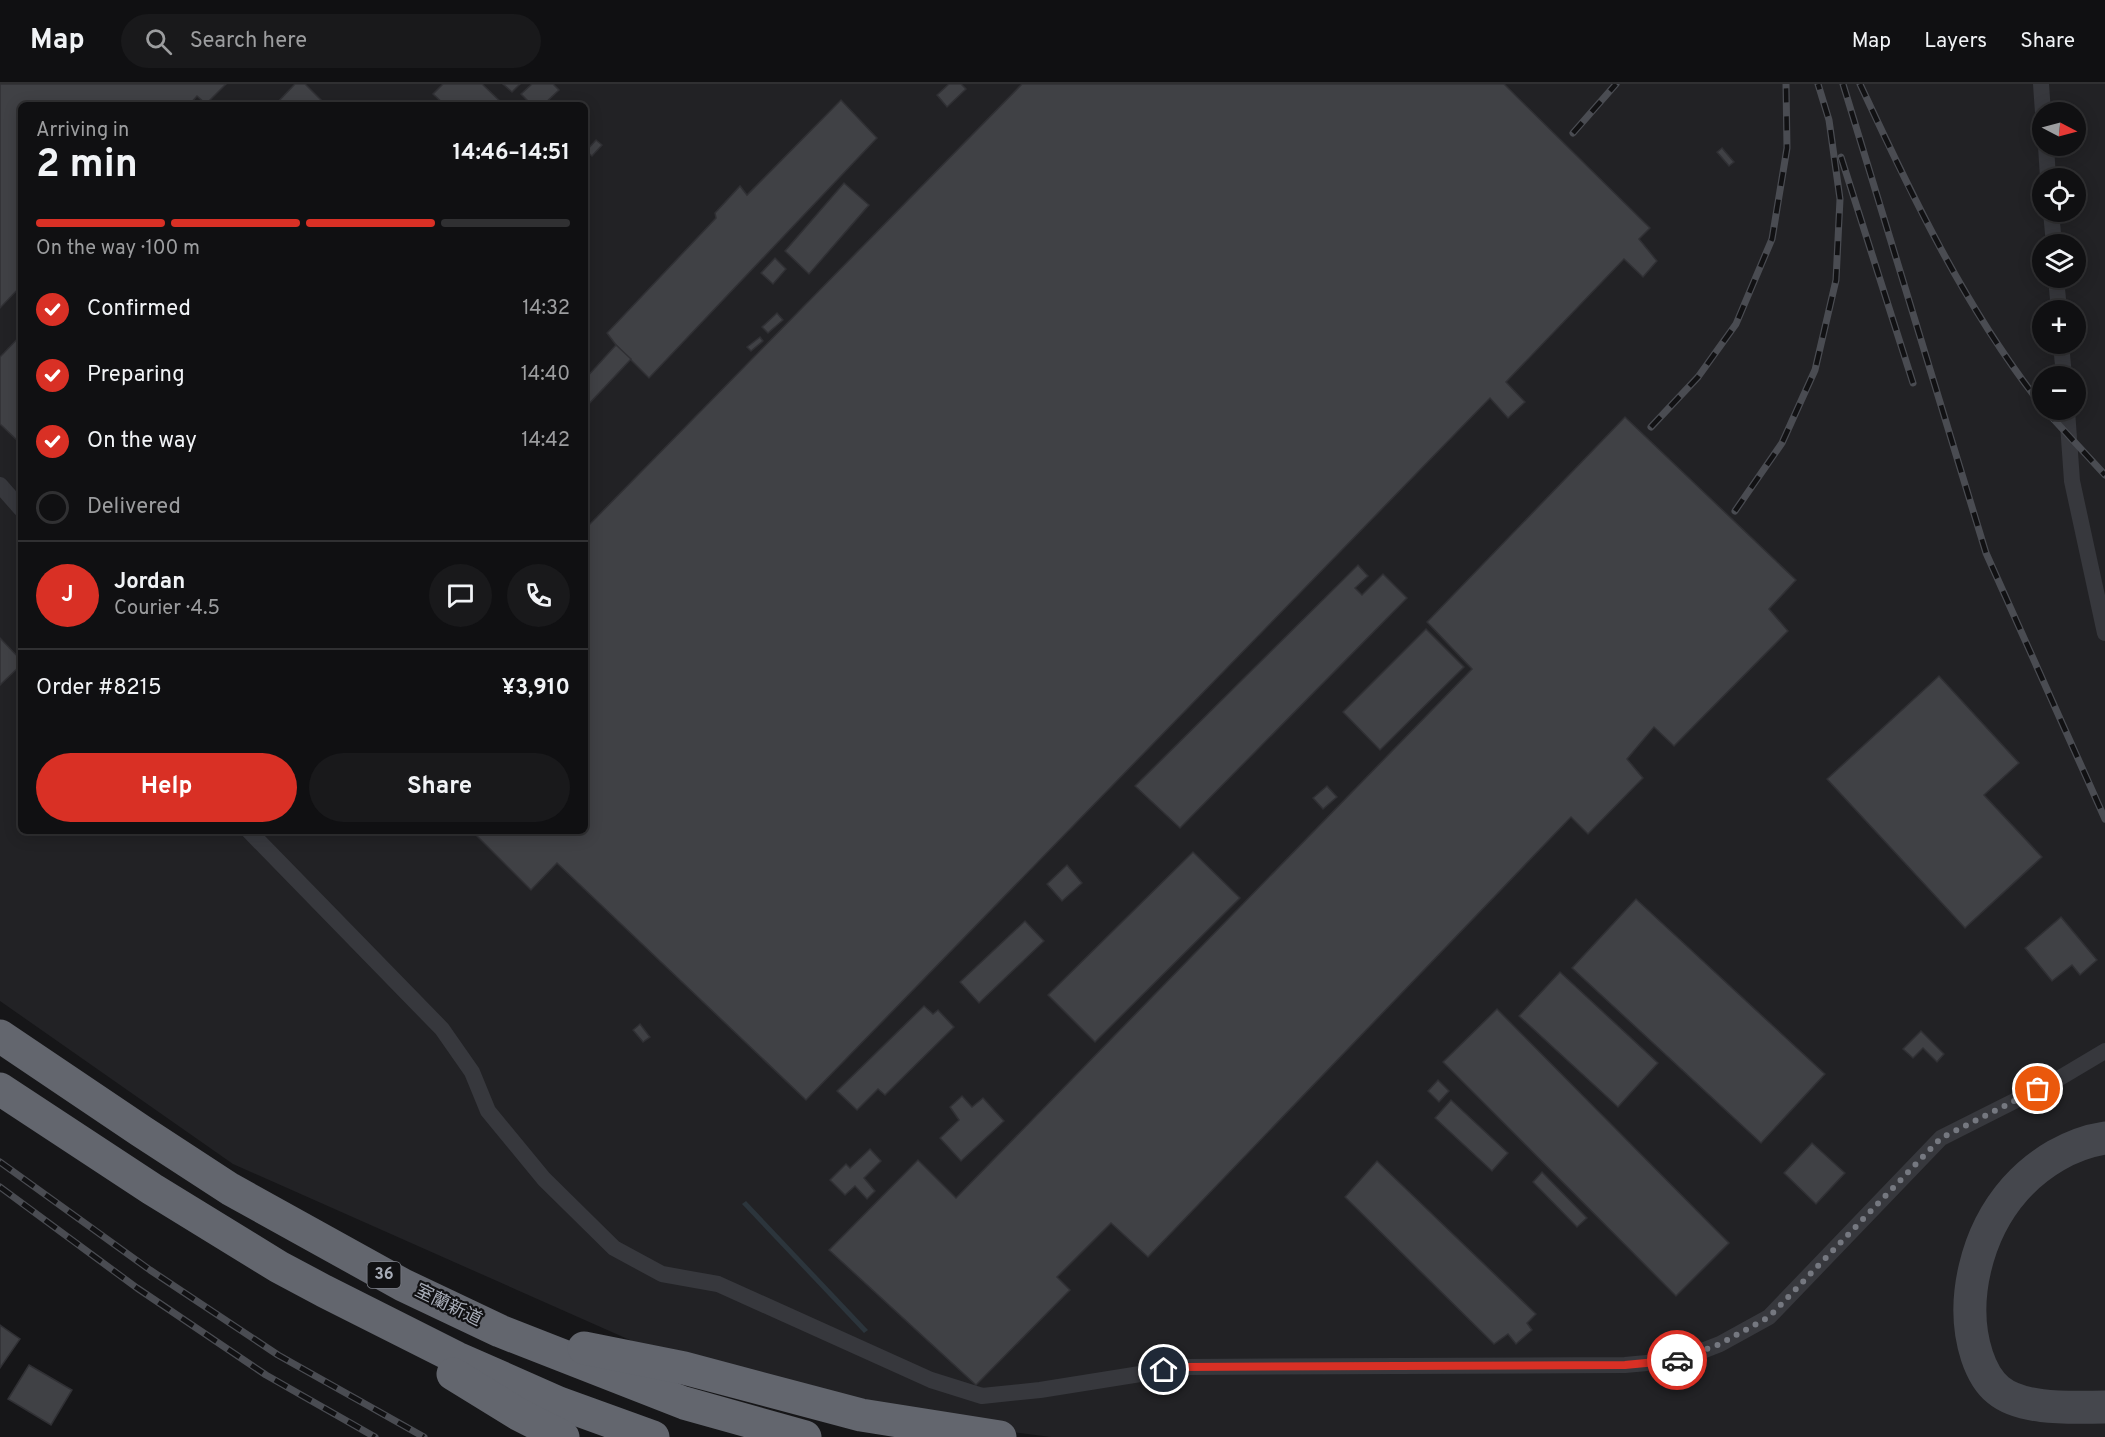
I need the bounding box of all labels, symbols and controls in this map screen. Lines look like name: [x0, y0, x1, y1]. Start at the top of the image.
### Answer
search box: [121, 14, 541, 68]
text: Map: [30, 23, 85, 59]
icon: search: [142, 25, 175, 58]
text: Search here: [190, 28, 307, 55]
text: Map: [1852, 28, 1891, 55]
text: Layers: [1924, 28, 1987, 55]
text: Share: [2020, 28, 2075, 55]
north arrow: [2032, 102, 2086, 156]
map controls: [2032, 102, 2086, 420]
text: Arriving in: [36, 118, 129, 144]
text: 14:46–14:51: [452, 140, 570, 167]
text: 2 min: [36, 142, 138, 191]
button: locate: [2032, 168, 2086, 222]
button: layers: [2032, 234, 2086, 288]
text: On the way · 100 m: [36, 236, 200, 262]
icon: check: [36, 293, 69, 326]
text: Confirmed: [87, 296, 191, 323]
text: 14:32: [522, 296, 570, 322]
button: +: [2032, 300, 2086, 354]
icon: check: [36, 359, 69, 392]
text: Preparing: [87, 362, 185, 389]
text: 14:40: [521, 362, 570, 388]
button: −: [2032, 366, 2086, 420]
icon: check: [36, 425, 69, 458]
text: On the way: [87, 428, 197, 455]
text: 14:42: [521, 428, 570, 454]
text: Delivered: [87, 494, 181, 521]
button: chat: [429, 564, 492, 627]
button: phone: [507, 564, 570, 627]
text: Jordan: [114, 569, 185, 596]
text: J: [61, 582, 74, 609]
text: Courier · 4.5: [114, 596, 220, 622]
text: Order #8215: [36, 675, 162, 702]
text: ¥3,910: [502, 675, 570, 702]
button: Help: [36, 753, 297, 822]
button: Share: [309, 753, 570, 822]
pin: [2012, 1063, 2063, 1114]
icon: bag: [2021, 1072, 2054, 1105]
road number: 36: [368, 1262, 400, 1288]
street label: 室蘭新道: [411, 1280, 485, 1332]
courier: [1647, 1330, 1707, 1390]
pin: [1138, 1344, 1189, 1395]
icon: car: [1661, 1344, 1694, 1377]
icon: home: [1147, 1353, 1180, 1386]

